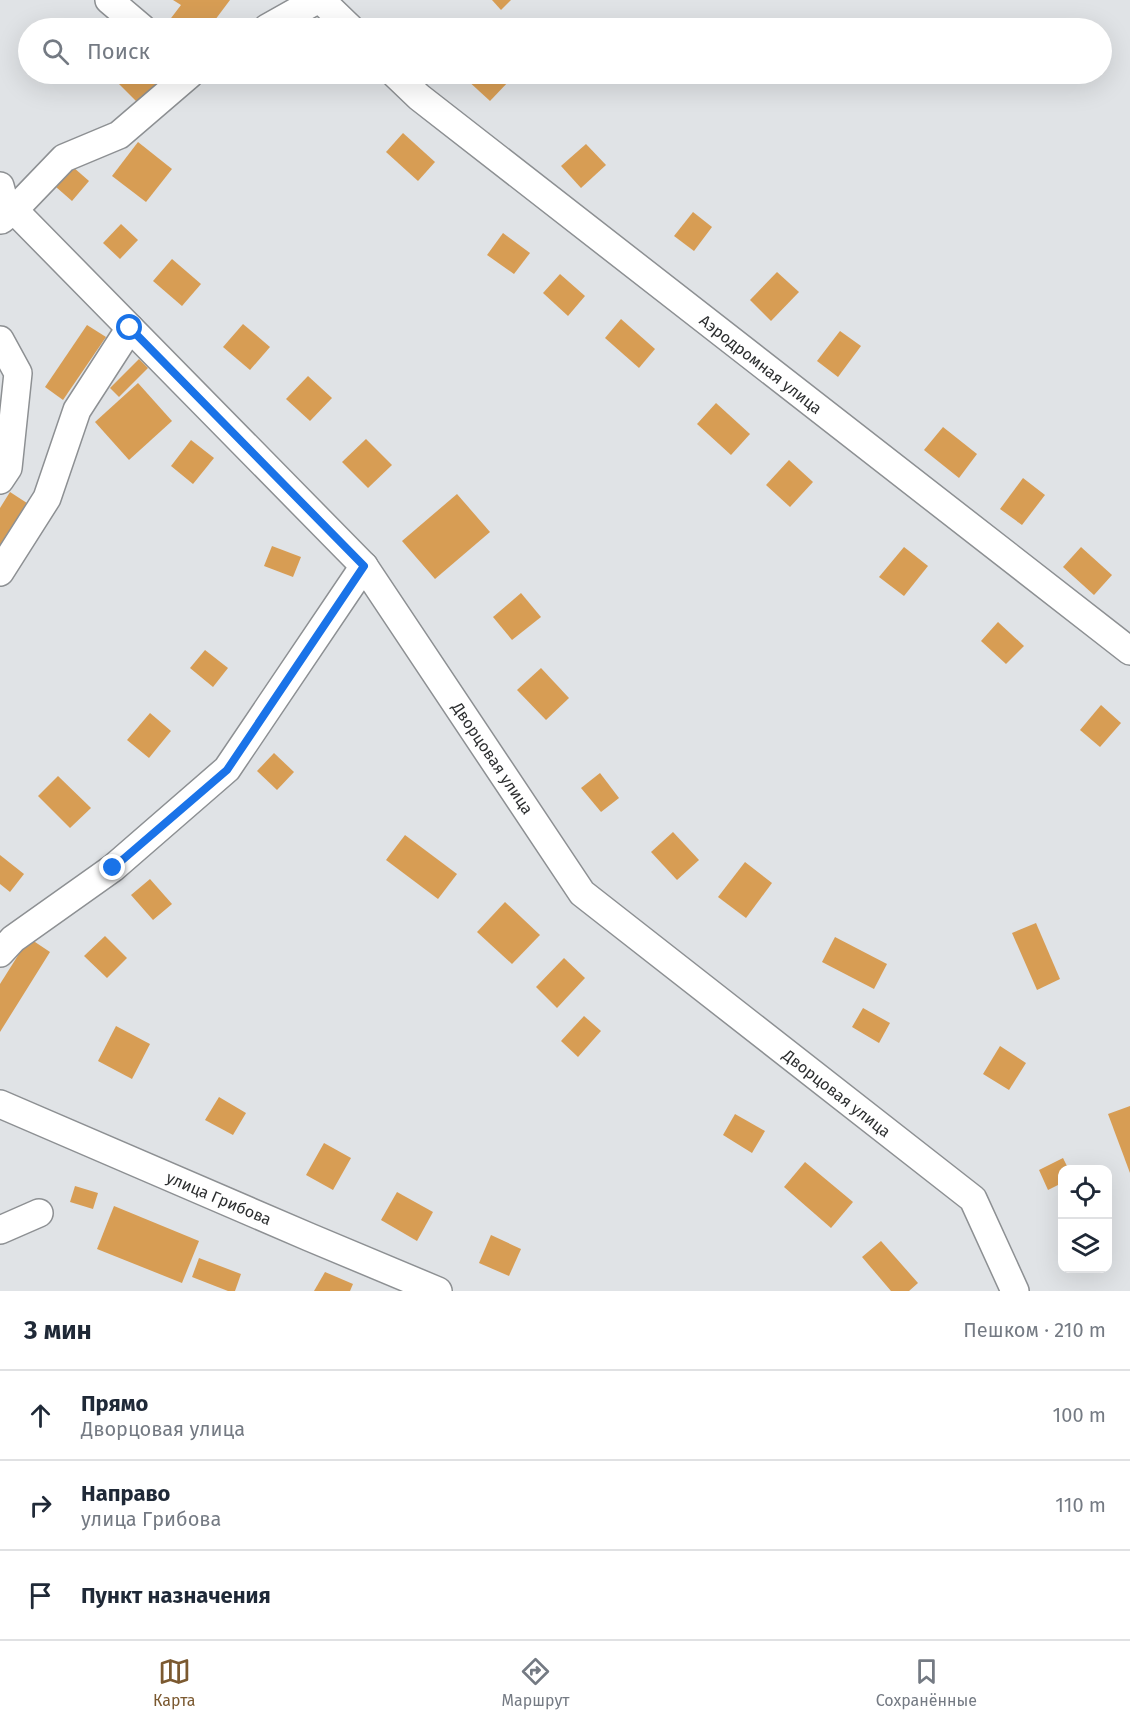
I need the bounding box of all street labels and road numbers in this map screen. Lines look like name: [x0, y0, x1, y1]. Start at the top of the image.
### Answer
street label: Аэродромная улица: [696, 311, 826, 418]
street label: Дворцовая улица: [447, 698, 537, 818]
street label: Дворцовая улица: [778, 1045, 894, 1141]
street label: улица Грибова: [163, 1168, 274, 1229]

